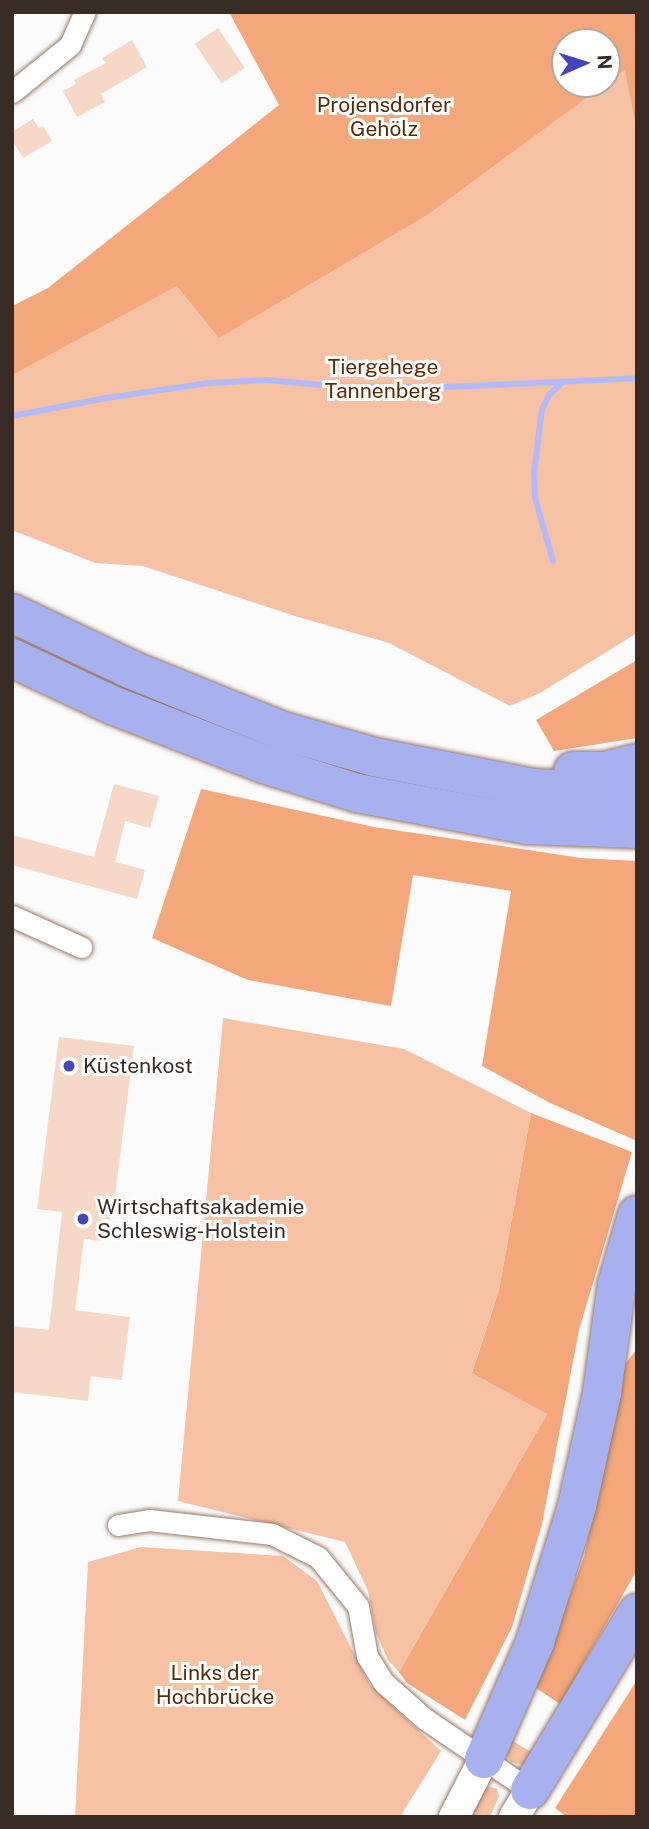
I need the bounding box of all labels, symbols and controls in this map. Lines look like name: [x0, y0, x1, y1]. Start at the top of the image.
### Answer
north arrow: [551, 28, 621, 98]
text: N: [594, 54, 616, 70]
park label: Projensdorfer Gehölz: [317, 92, 451, 142]
park label: Tiergehege Tannenberg: [325, 354, 441, 404]
place label: Küstenkost: [83, 1053, 193, 1079]
marker: Küstenkost: [61, 1058, 77, 1074]
place label: Wirtschaftsakademie Schleswig-Holstein: [97, 1194, 305, 1244]
marker: Wirtschaftsakademie Schleswig-Holstein: [75, 1211, 91, 1227]
park label: Links der Hochbrücke: [156, 1660, 274, 1710]

